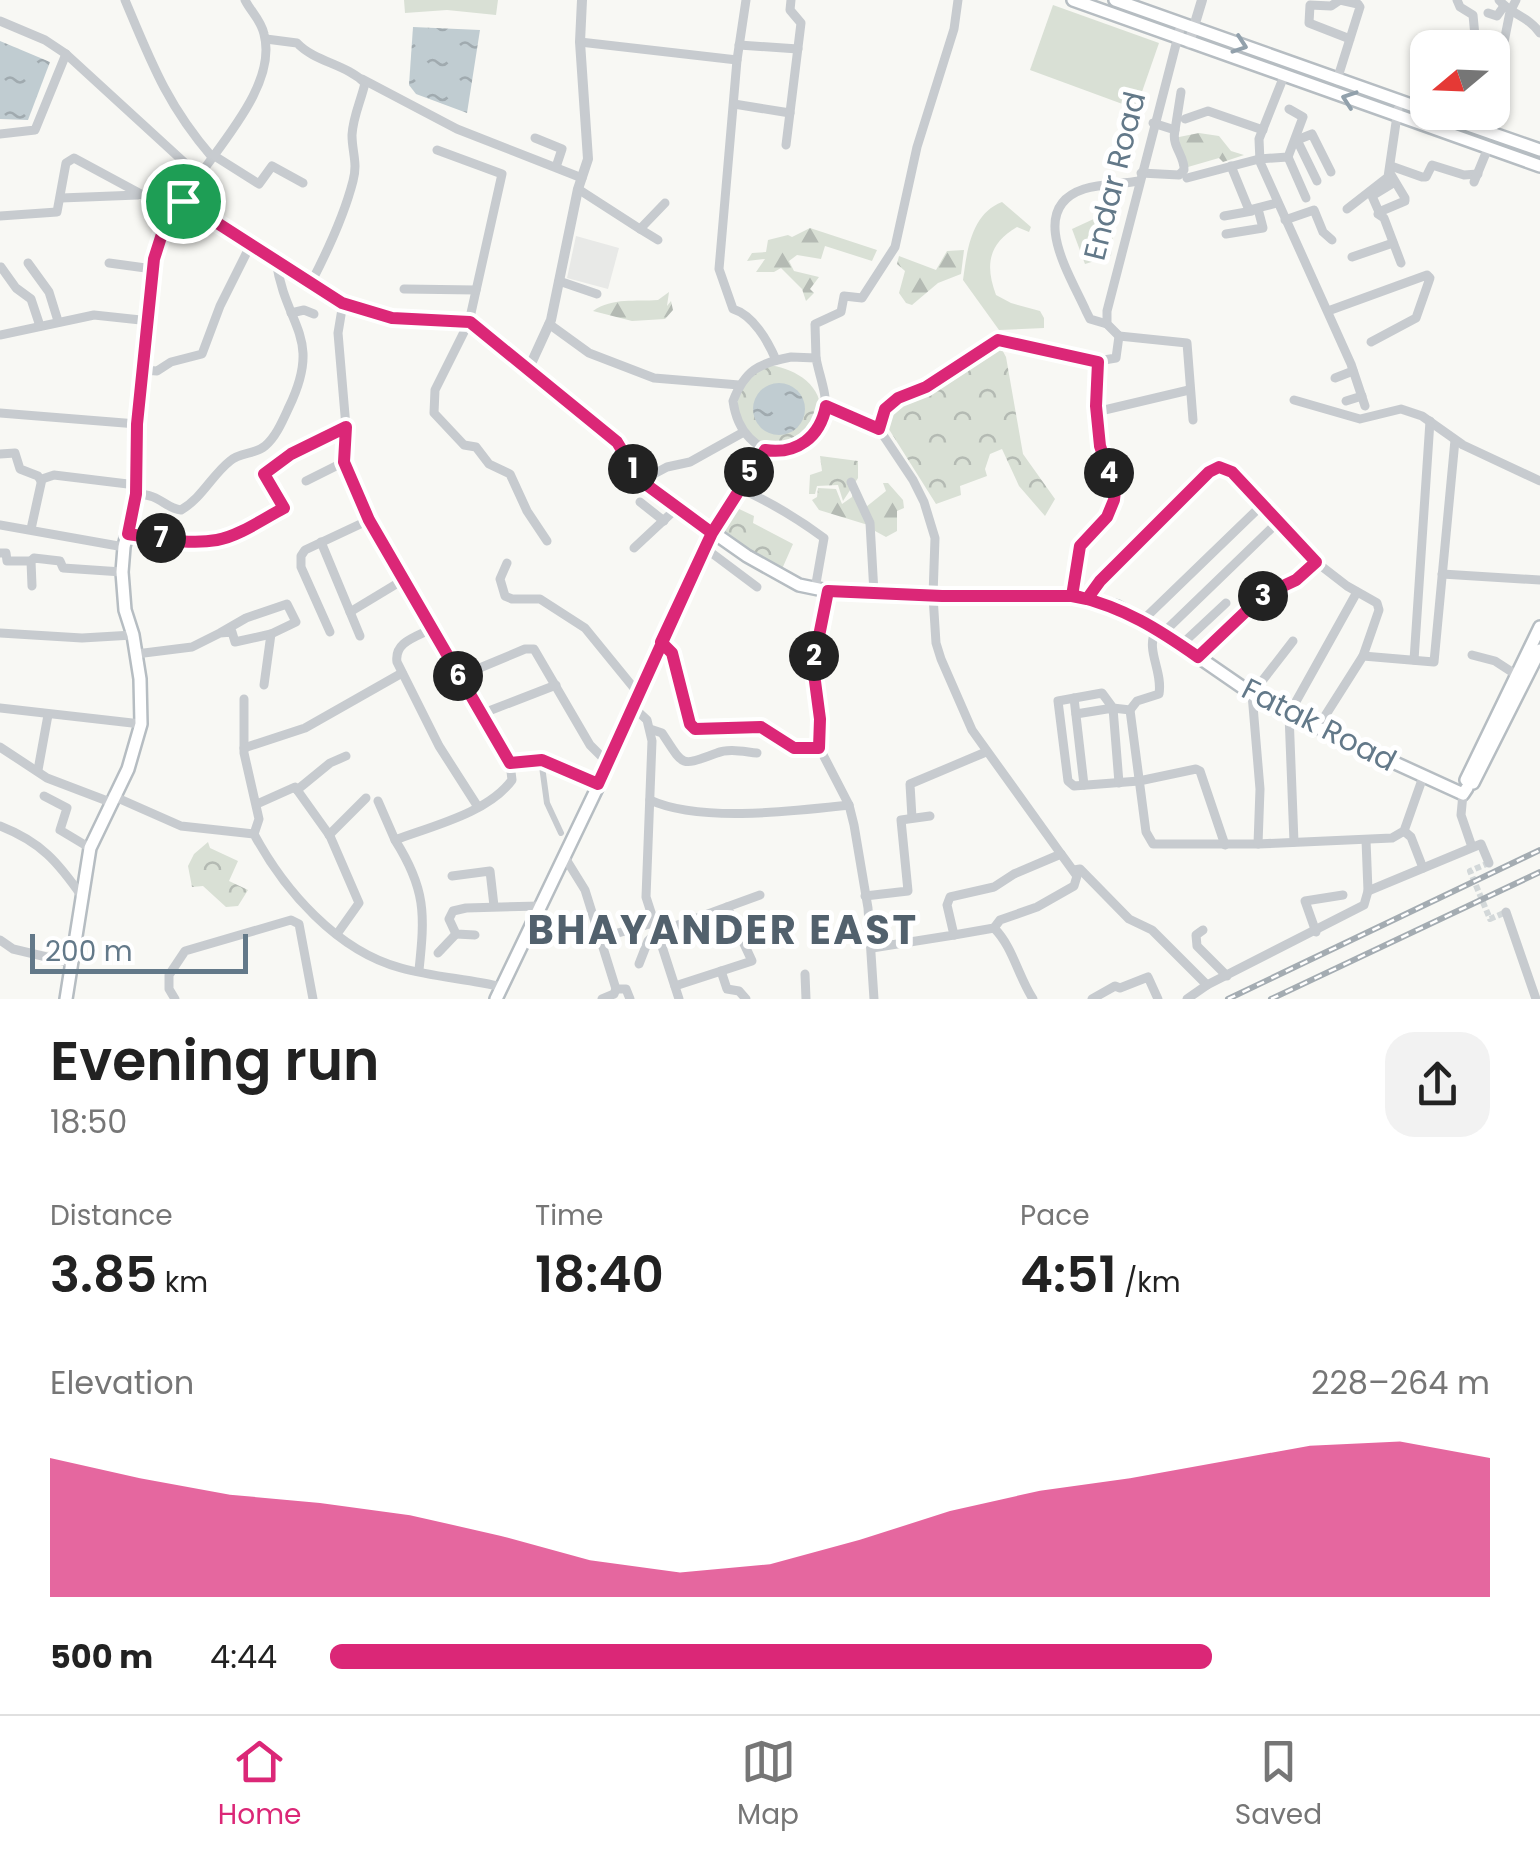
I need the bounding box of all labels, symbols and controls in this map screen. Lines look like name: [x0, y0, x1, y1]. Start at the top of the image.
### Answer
north arrow: [1410, 30, 1510, 130]
map controls: [1410, 30, 1510, 130]
one-way arrow: [1230, 34, 1247, 54]
street label: Endar Road: [1073, 87, 1156, 265]
one-way arrow: [1341, 90, 1358, 111]
pin: [141, 159, 226, 244]
icon: arrive: [156, 174, 211, 229]
pin: 1: [608, 444, 658, 494]
pin: 5: [724, 447, 774, 497]
pin: 4: [1084, 448, 1134, 498]
text: 1: [628, 449, 638, 488]
text: 5: [740, 452, 758, 491]
text: 4: [1100, 453, 1118, 492]
pin: 7: [136, 513, 186, 563]
text: 7: [154, 518, 168, 557]
pin: 3: [1238, 571, 1288, 621]
text: 3: [1255, 576, 1271, 615]
pin: 2: [789, 631, 839, 681]
text: 2: [806, 636, 822, 675]
pin: 6: [433, 651, 483, 701]
text: 6: [449, 656, 467, 695]
street label: Fatak Road: [1235, 667, 1404, 782]
district label: BHAYANDER EAST: [527, 902, 919, 958]
scale bar: [30, 929, 248, 974]
text: 200 m: [45, 932, 133, 971]
text: Evening run: [50, 1022, 379, 1099]
button: share: [1385, 1032, 1490, 1137]
text: 18:50: [50, 1099, 127, 1144]
text: Distance: [50, 1196, 173, 1235]
text: Time: [535, 1196, 603, 1235]
text: Pace: [1020, 1196, 1090, 1235]
text: 3.85: [50, 1239, 157, 1310]
text: 18:40: [535, 1239, 664, 1310]
text: 4:51: [1020, 1239, 1117, 1310]
text: km: [157, 1263, 208, 1302]
text: /km: [1117, 1263, 1181, 1302]
text: Elevation: [50, 1360, 194, 1405]
text: 228–264 m: [1311, 1360, 1490, 1405]
text: 500 m: [50, 1634, 153, 1679]
text: 4:44: [210, 1634, 277, 1679]
tab: Home: [218, 1734, 301, 1836]
tab: Map: [737, 1734, 799, 1836]
tab: Saved: [1235, 1734, 1322, 1836]

